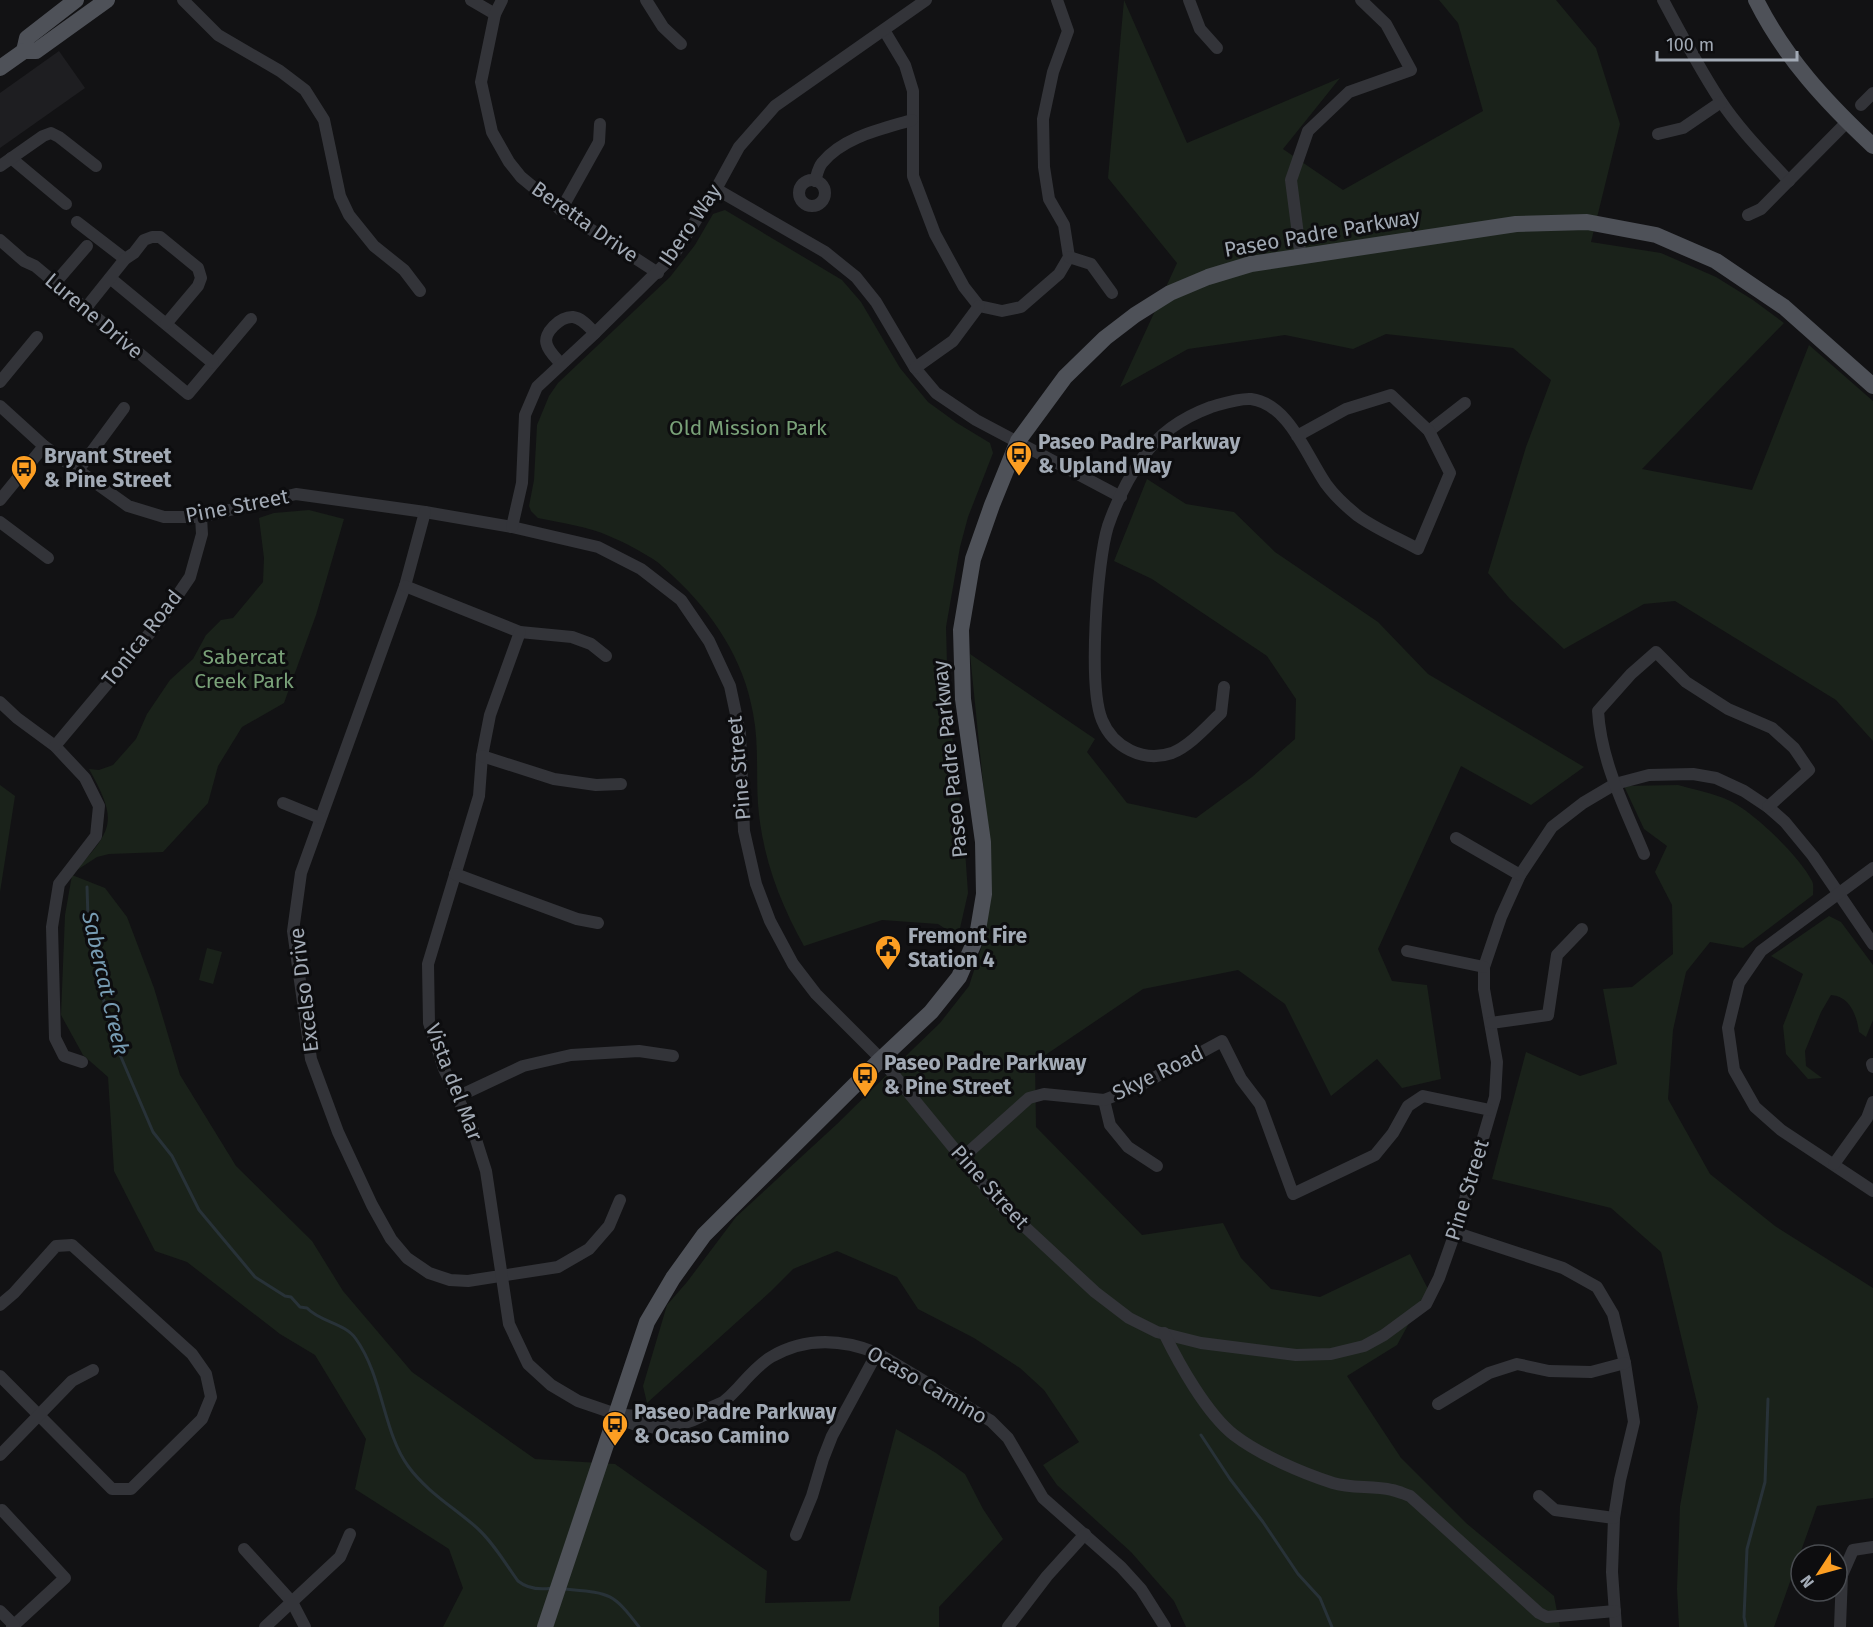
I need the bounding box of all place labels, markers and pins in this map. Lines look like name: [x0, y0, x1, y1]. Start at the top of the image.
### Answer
place label: Paseo Padre Parkway & Upland Way: [1038, 429, 1240, 479]
bus stop icon: Paseo Padre Parkway & Upland Way: [1004, 439, 1034, 477]
place label: Bryant Street & Pine Street: [44, 443, 173, 493]
bus stop icon: Bryant Street & Pine Street: [9, 453, 39, 491]
place label: Fremont Fire Station 4: [908, 923, 1027, 973]
public building icon: Fremont Fire Station 4: [873, 933, 903, 971]
place label: Paseo Padre Parkway & Pine Street: [884, 1050, 1086, 1100]
bus stop icon: Paseo Padre Parkway & Pine Street: [850, 1060, 880, 1098]
place label: Paseo Padre Parkway & Ocaso Camino: [634, 1399, 836, 1449]
bus stop icon: Paseo Padre Parkway & Ocaso Camino: [600, 1409, 630, 1447]

